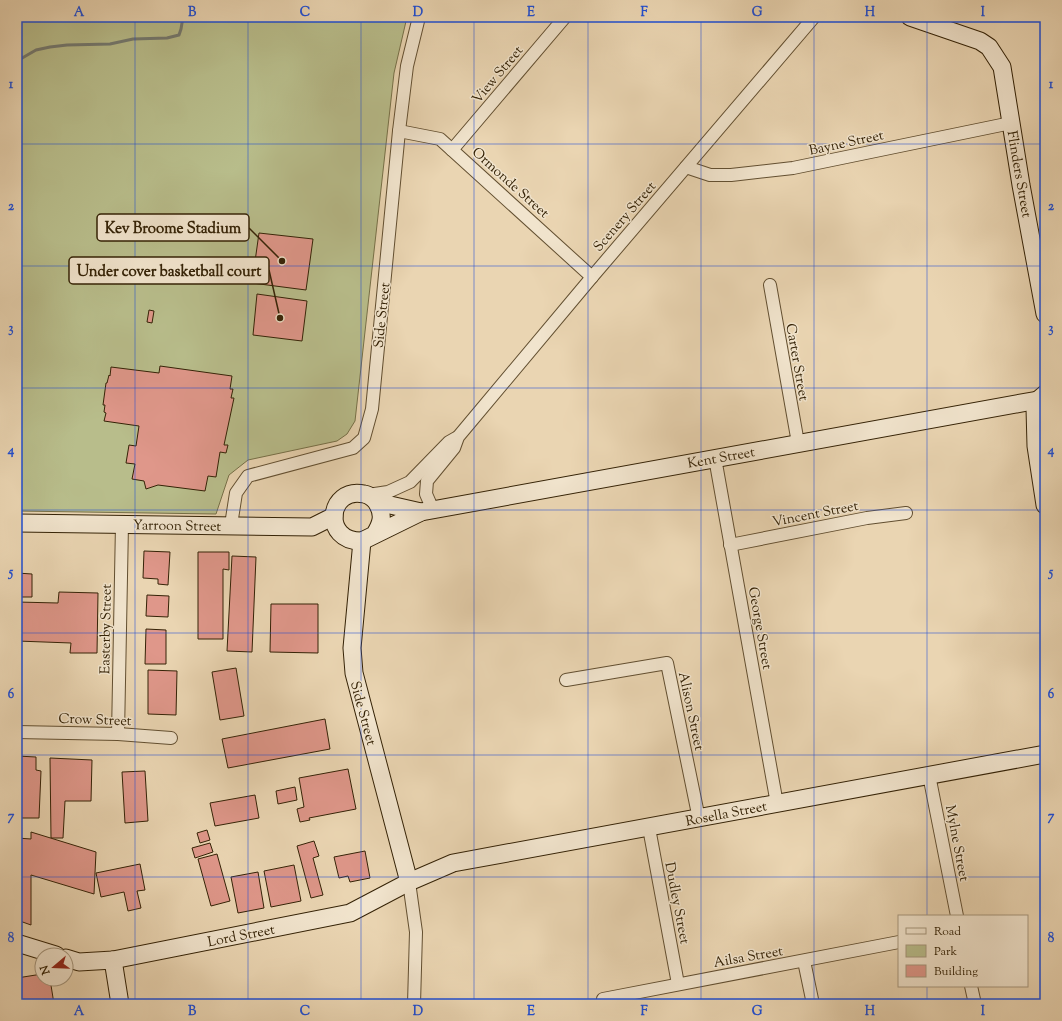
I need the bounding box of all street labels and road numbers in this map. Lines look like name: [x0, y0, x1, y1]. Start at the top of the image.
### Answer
street label: View Street: [468, 42, 529, 109]
street label: Bayne Street: [807, 126, 886, 162]
street label: Flinders Street: [1001, 129, 1036, 220]
street label: Ormonde Street: [467, 143, 553, 224]
street label: Scenery Street: [589, 178, 662, 257]
street label: Side Street: [370, 281, 396, 349]
street label: Carter Street: [779, 322, 813, 403]
street label: Kent Street: [686, 443, 757, 475]
street label: Vincent Street: [771, 497, 860, 533]
street label: Yarroon Street: [133, 516, 222, 538]
street label: Easterby Street: [96, 584, 118, 674]
street label: George Street: [742, 586, 776, 671]
street label: Alison Street: [672, 670, 708, 753]
street label: Side Street: [344, 679, 380, 748]
street label: Crow Street: [58, 710, 132, 732]
street label: Rosella Street: [684, 797, 769, 833]
street label: Mylne Street: [939, 804, 973, 883]
street label: Dudley Street: [658, 861, 694, 946]
street label: Lord Street: [206, 921, 277, 953]
street label: Ailsa Street: [712, 942, 785, 974]

